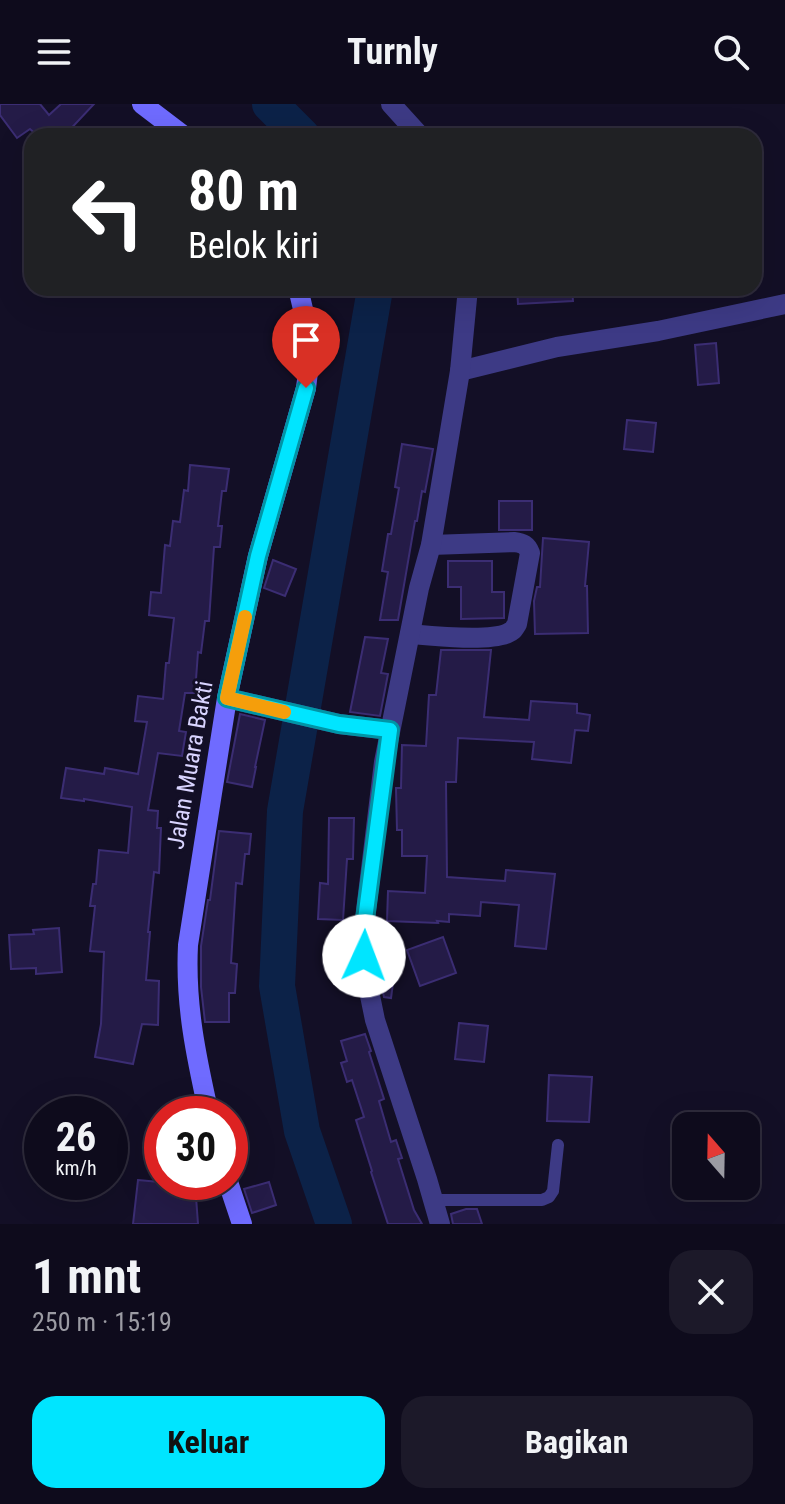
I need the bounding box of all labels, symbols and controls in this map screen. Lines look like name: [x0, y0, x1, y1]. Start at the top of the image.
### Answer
icon: menu: [32, 30, 76, 74]
icon: search: [709, 30, 753, 74]
text: Turnly: [347, 31, 438, 73]
text: 80 m: [188, 158, 299, 224]
icon: left: [56, 160, 160, 264]
text: Belok kiri: [188, 225, 319, 267]
pin: [272, 306, 340, 388]
icon: arrive: [284, 318, 328, 362]
street label: Jalan Muara Bakti: [161, 679, 219, 851]
position arrow: [322, 914, 406, 998]
speed limit sign: 30: [144, 1096, 248, 1200]
north arrow: [672, 1112, 760, 1200]
map controls: [672, 1112, 760, 1200]
text: 26: [56, 1114, 96, 1161]
text: km/h: [55, 1156, 97, 1180]
text: 1 mnt: [32, 1248, 141, 1305]
button: close: [669, 1250, 753, 1334]
text: 250 m · 15:19: [32, 1307, 172, 1337]
button: Keluar: [32, 1396, 385, 1488]
button: Bagikan: [401, 1396, 753, 1488]

